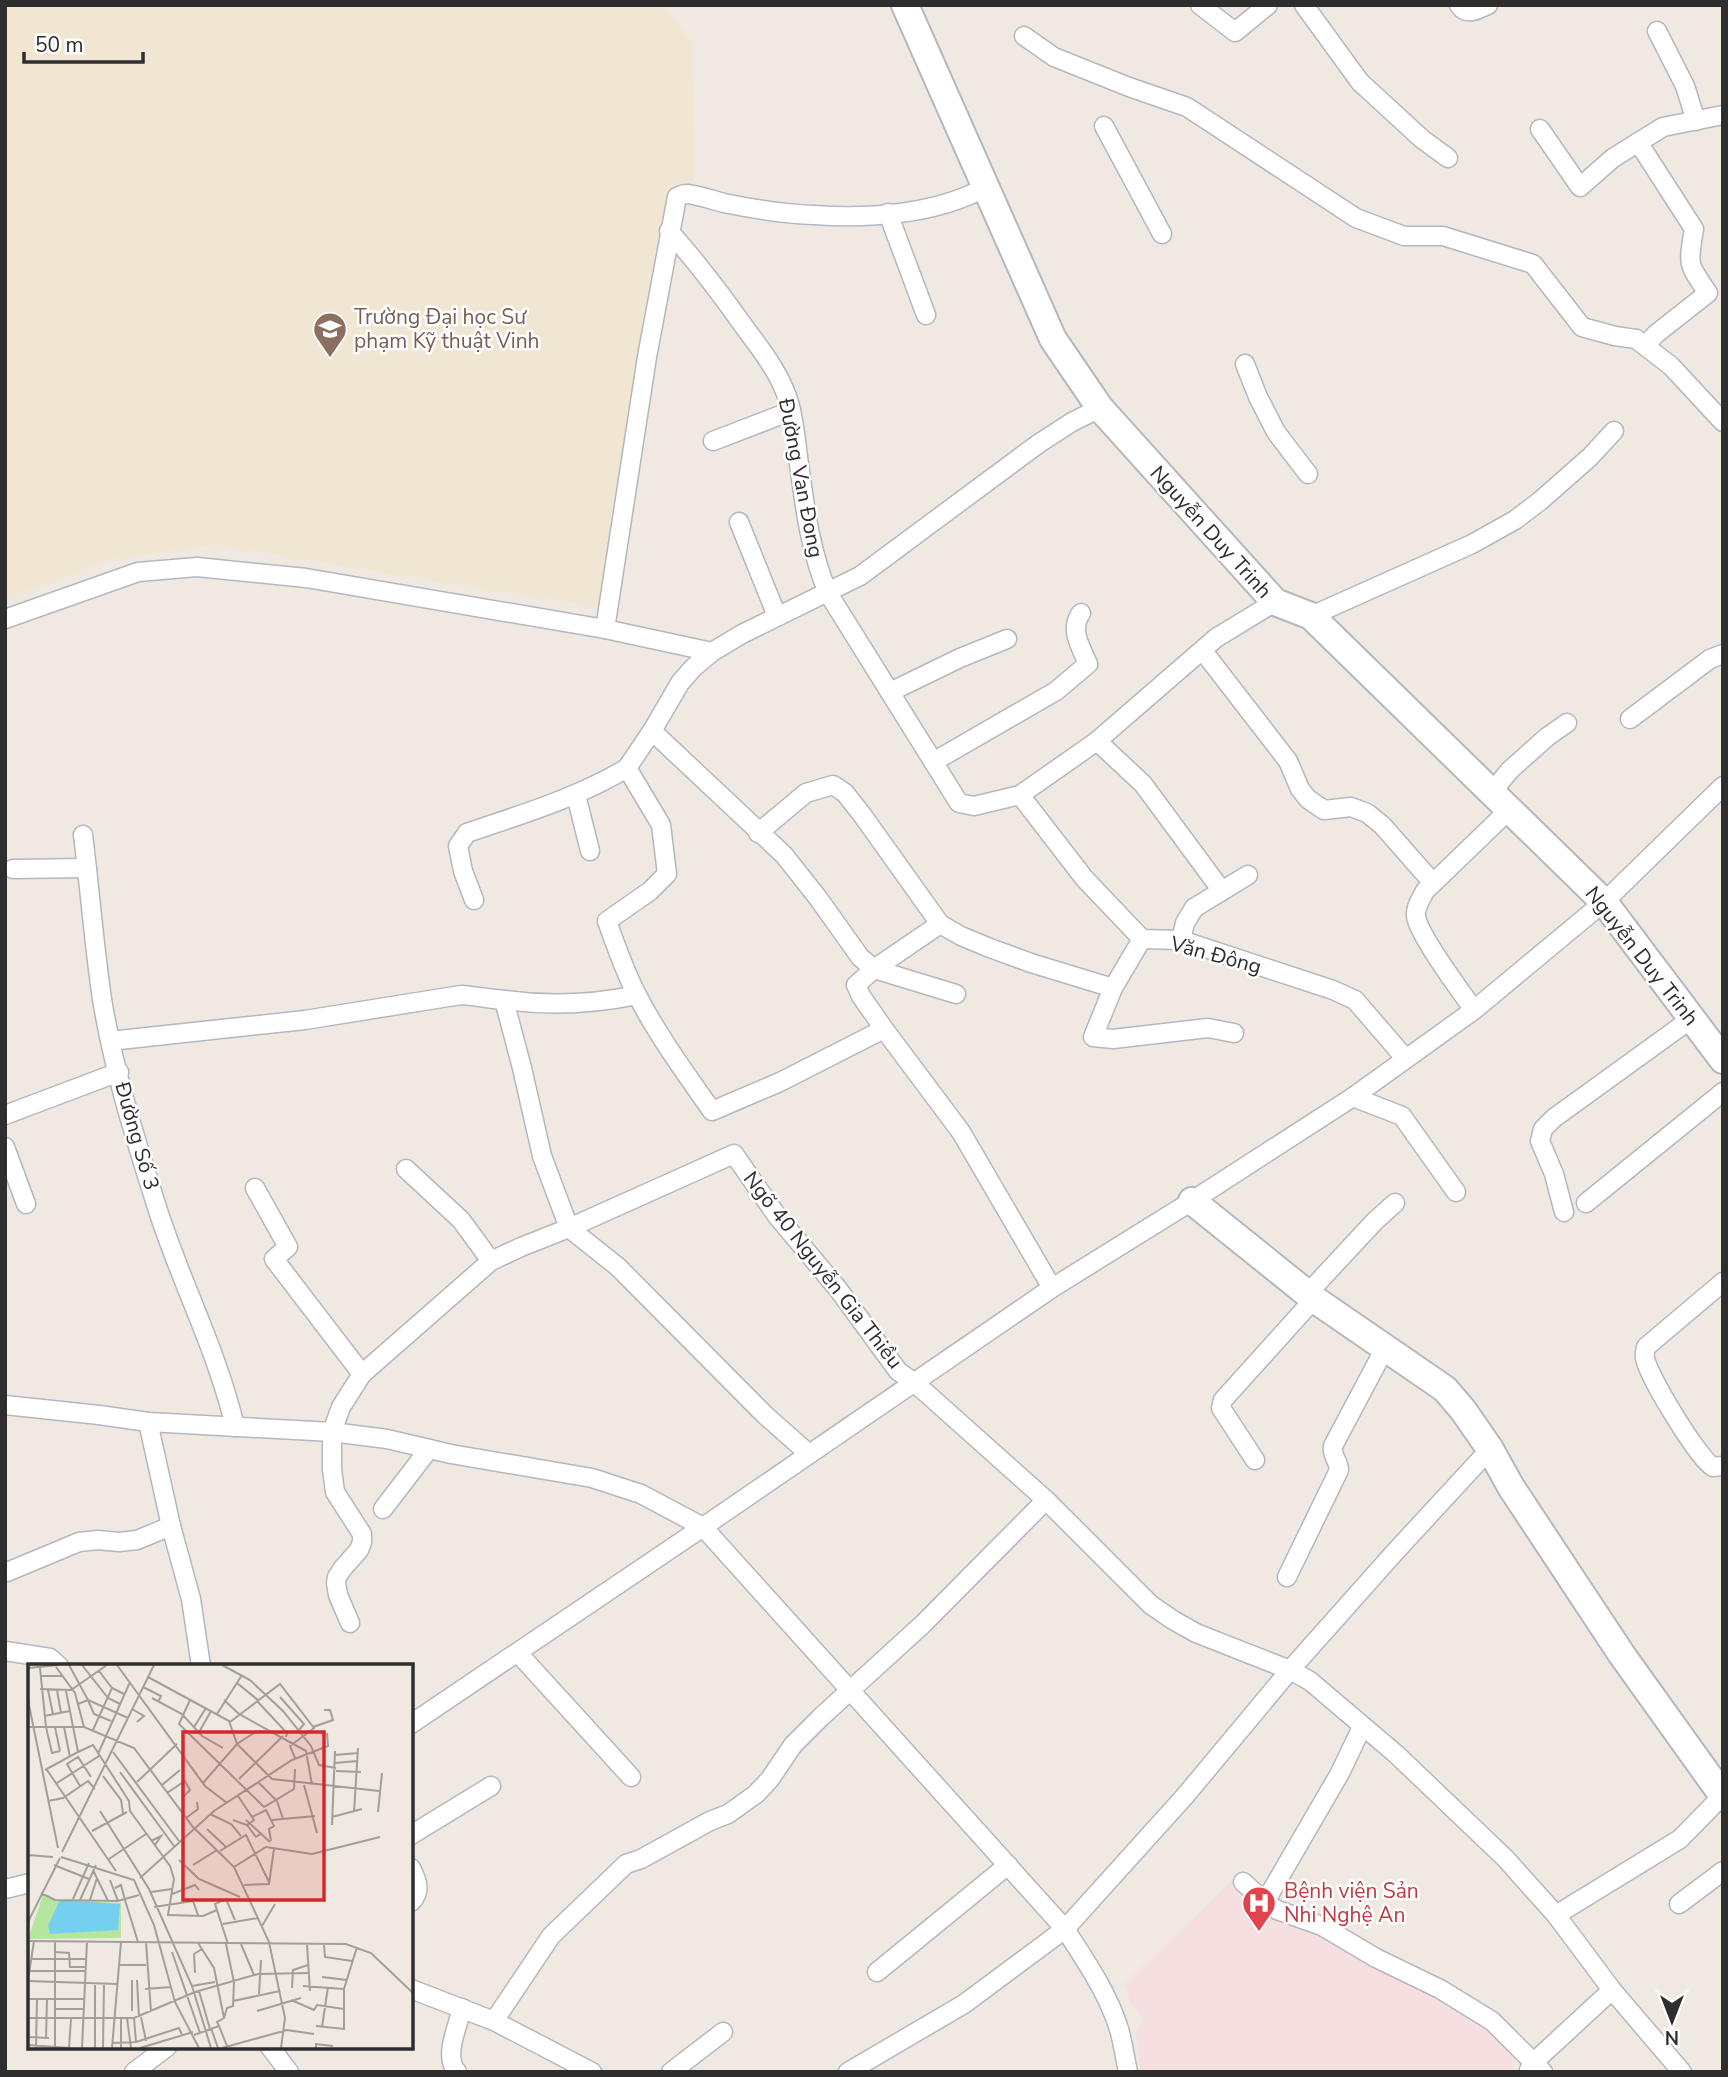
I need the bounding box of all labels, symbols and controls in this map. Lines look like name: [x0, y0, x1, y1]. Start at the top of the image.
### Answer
scale bar: [24, 21, 144, 65]
text: 50 m: [35, 31, 84, 59]
place label: Trường Đại học Sư phạm Kỹ thuật Vinh: [354, 303, 540, 355]
school or university icon: Trường Đại học Sư phạm Kỹ thuật Vinh: [311, 310, 349, 359]
street label: Đường Van Đong: [772, 395, 830, 560]
street label: Nguyễn Duy Trinh: [1144, 460, 1278, 604]
street label: Nguyễn Duy Trinh: [1579, 881, 1705, 1031]
street label: Văn Đông: [1166, 929, 1265, 981]
street label: Đường Số 3: [108, 1078, 166, 1193]
street label: Ngõ 40 Nguyễn Gia Thiều: [737, 1166, 909, 1374]
inset map: [28, 1664, 413, 2049]
place label: Bệnh viện Sản Nhi Nghệ An: [1284, 1877, 1419, 1929]
hospital icon: Bệnh viện Sản Nhi Nghệ An: [1240, 1884, 1278, 1933]
north arrow: [1637, 1986, 1707, 2056]
text: N: [1665, 2024, 1679, 2050]

